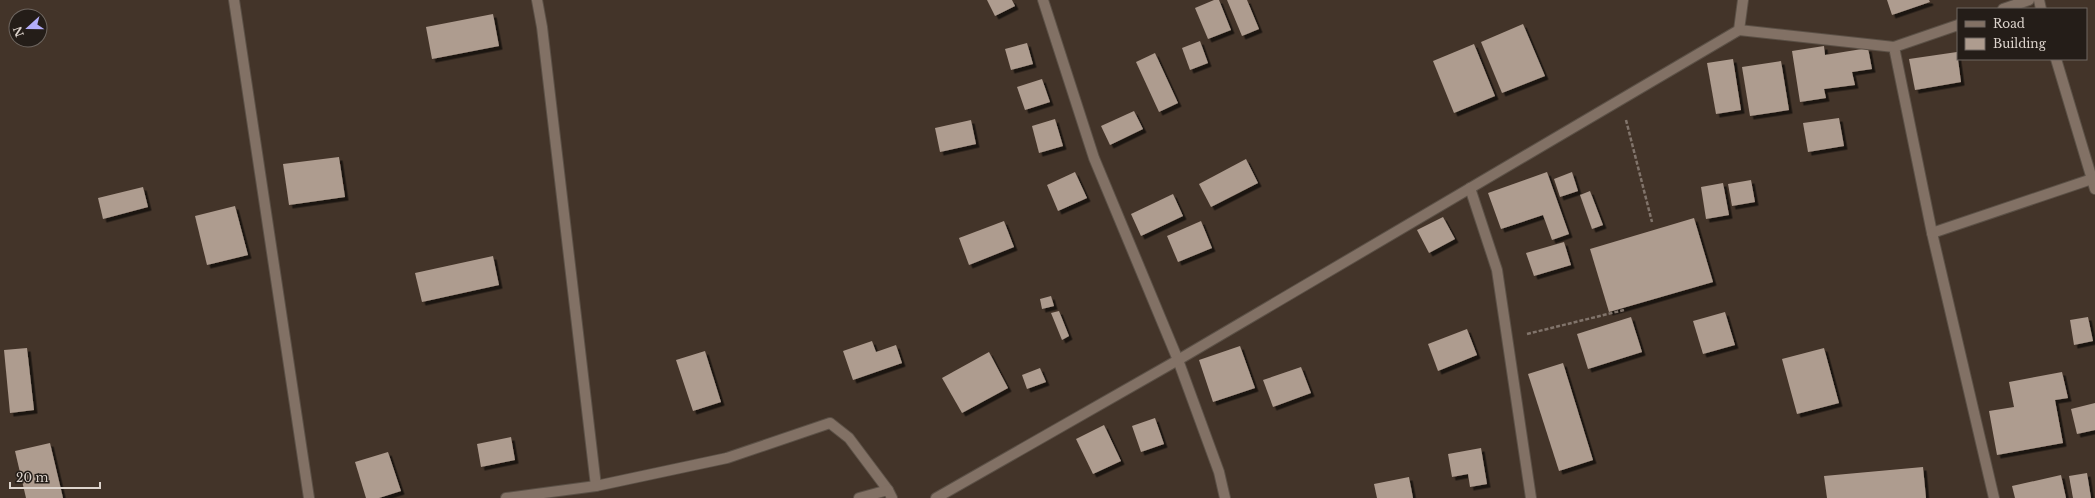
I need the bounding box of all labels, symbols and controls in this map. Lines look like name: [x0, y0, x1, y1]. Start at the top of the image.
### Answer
north arrow: [8, 8, 48, 48]
legend: [1957, 8, 2087, 60]
text: Road: [1993, 16, 2025, 31]
text: N: [10, 24, 27, 39]
text: Building: [1993, 36, 2047, 51]
scale bar: [10, 464, 100, 490]
text: 20 m: [16, 470, 48, 485]

